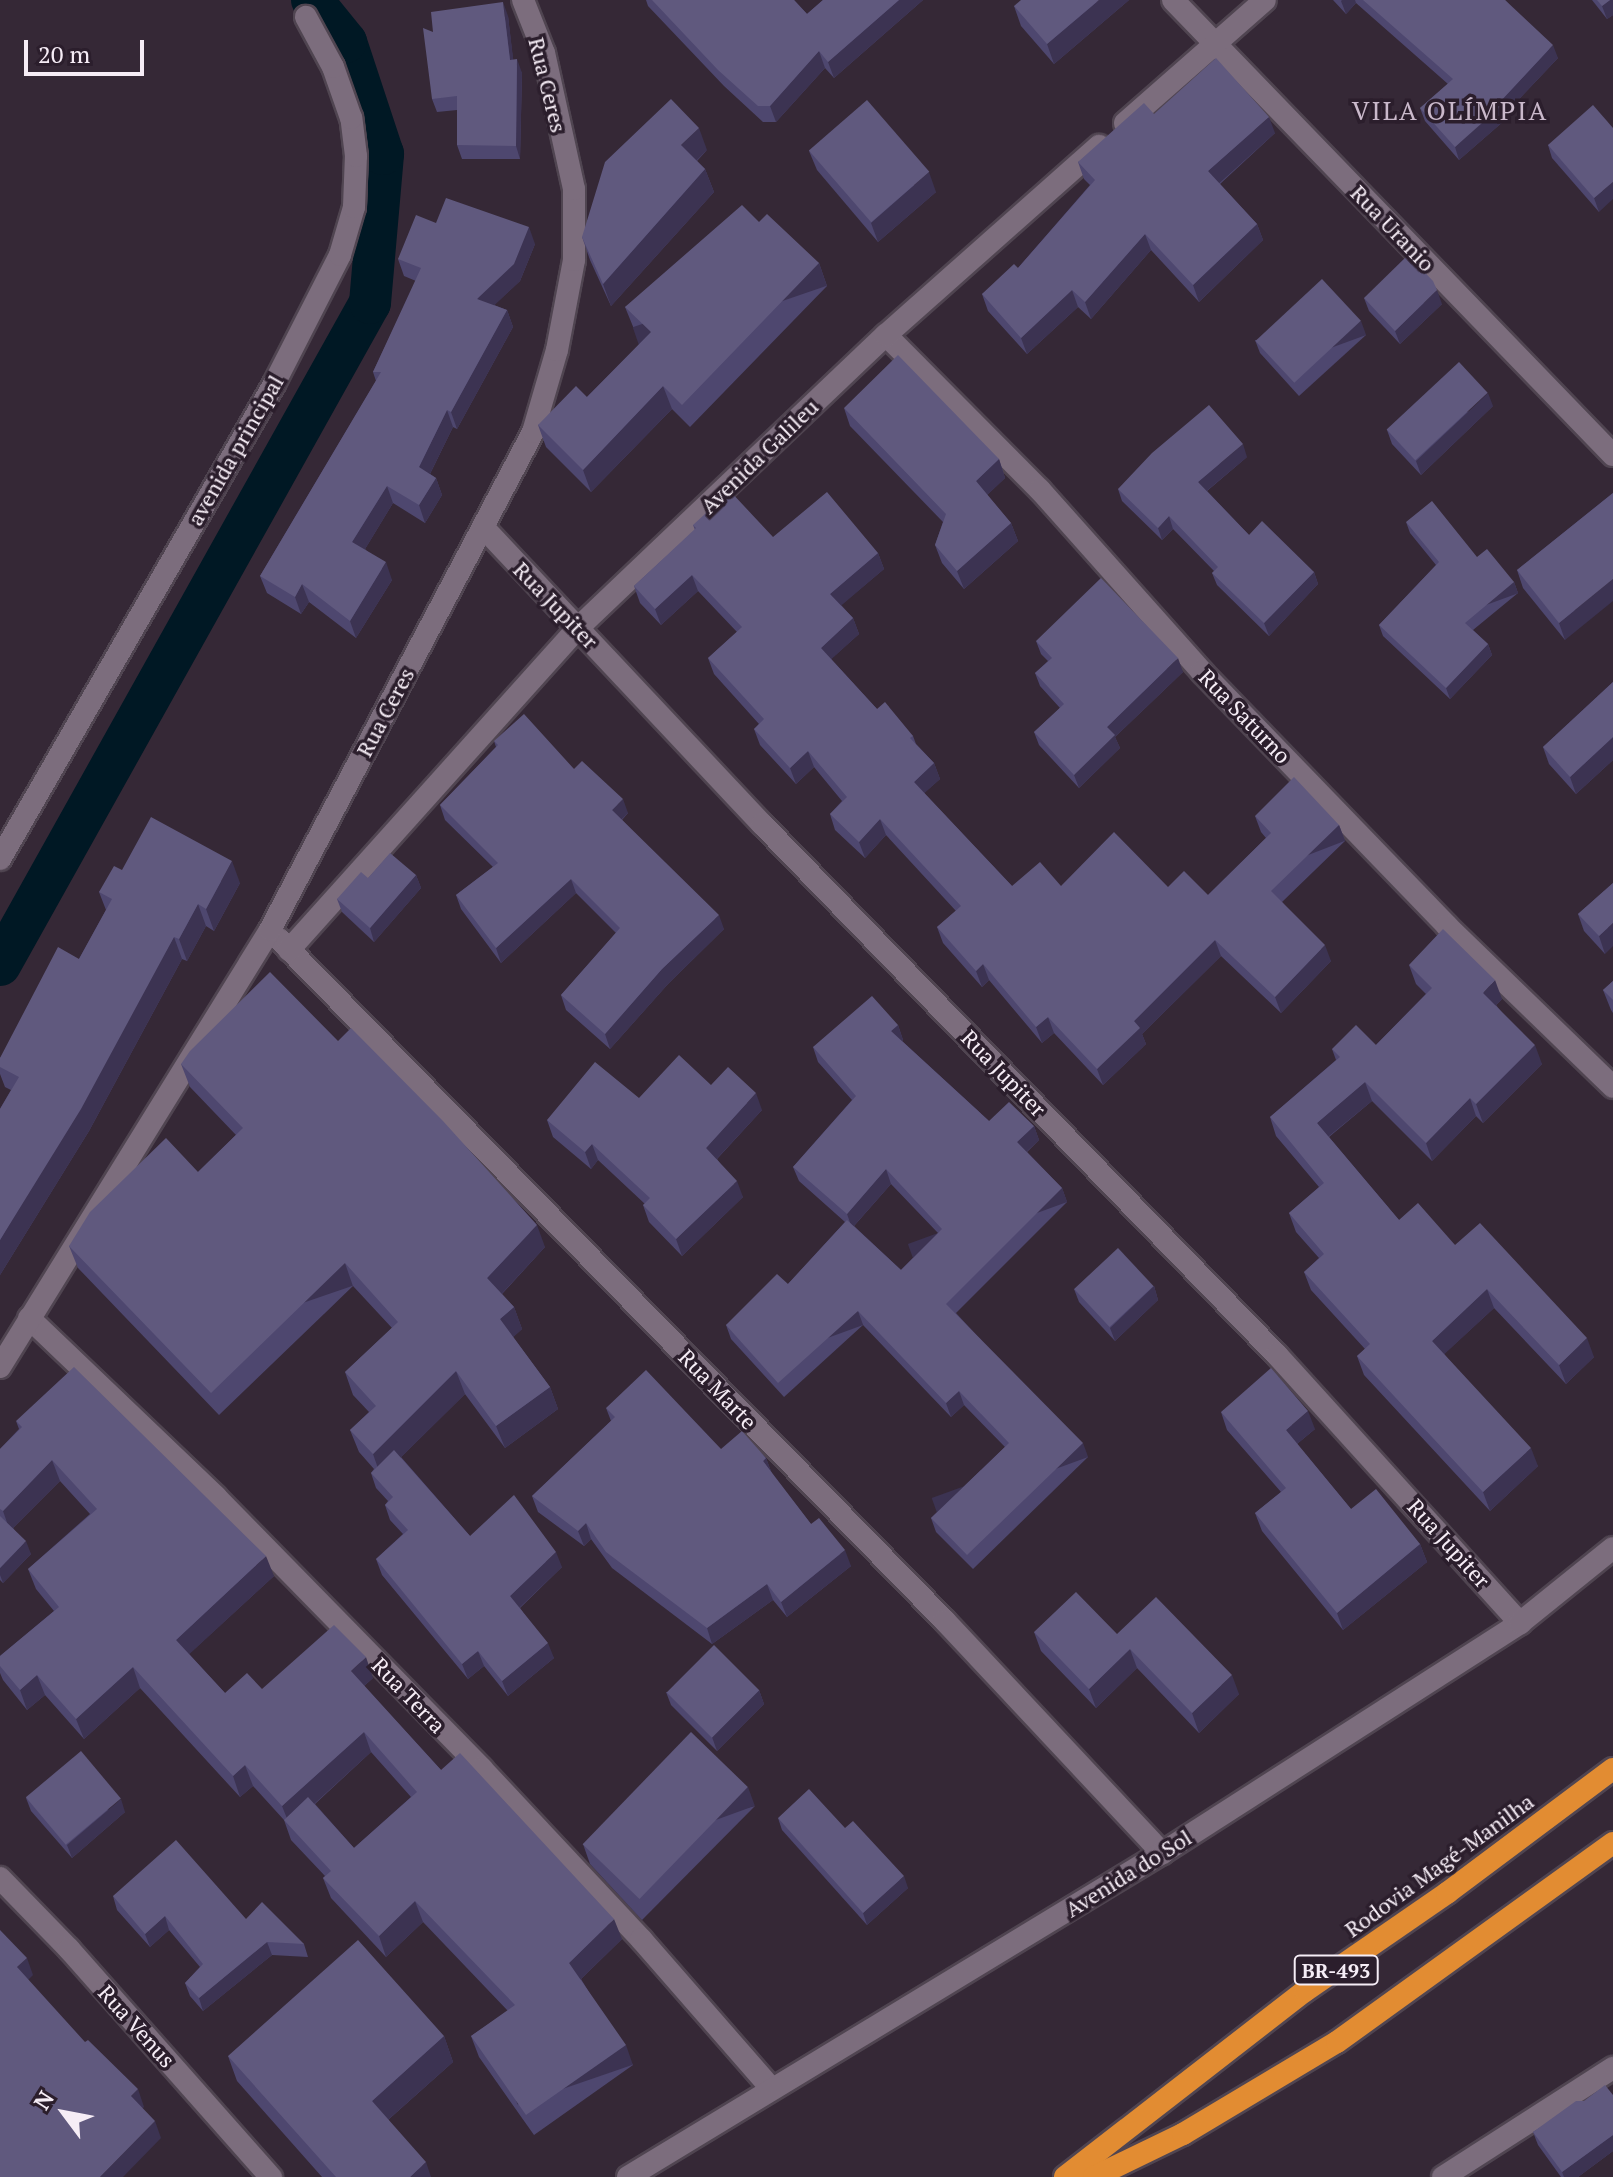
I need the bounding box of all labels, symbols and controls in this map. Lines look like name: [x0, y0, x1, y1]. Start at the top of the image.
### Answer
scale bar: [28, 24, 148, 74]
street label: Rua Ceres: [523, 35, 573, 135]
text: 20 m: [38, 38, 90, 70]
district label: VILA OLÍMPIA: [1352, 95, 1548, 127]
street label: Rua Uranio: [1346, 180, 1440, 276]
street label: avenida principal: [181, 370, 289, 530]
street label: Avenida Galileu: [695, 393, 823, 519]
street label: Rua Jupiter: [508, 556, 604, 654]
street label: Rua Ceres: [351, 663, 419, 761]
street label: Rua Saturno: [1194, 664, 1296, 768]
street label: Rua Jupiter: [956, 1024, 1052, 1122]
street label: Rua Marte: [673, 1344, 763, 1434]
street label: Rua Jupiter: [1402, 1493, 1496, 1593]
street label: Rua Terra: [367, 1652, 451, 1738]
street label: Rodovia Magé-Manilha: [1340, 1788, 1538, 1942]
street label: Avenida do Sol: [1060, 1824, 1196, 1922]
road number: BR-493: [1292, 1954, 1380, 1986]
street label: Rua Venus: [93, 1979, 181, 2073]
north arrow: [24, 2073, 104, 2153]
text: N: [27, 2085, 60, 2115]

